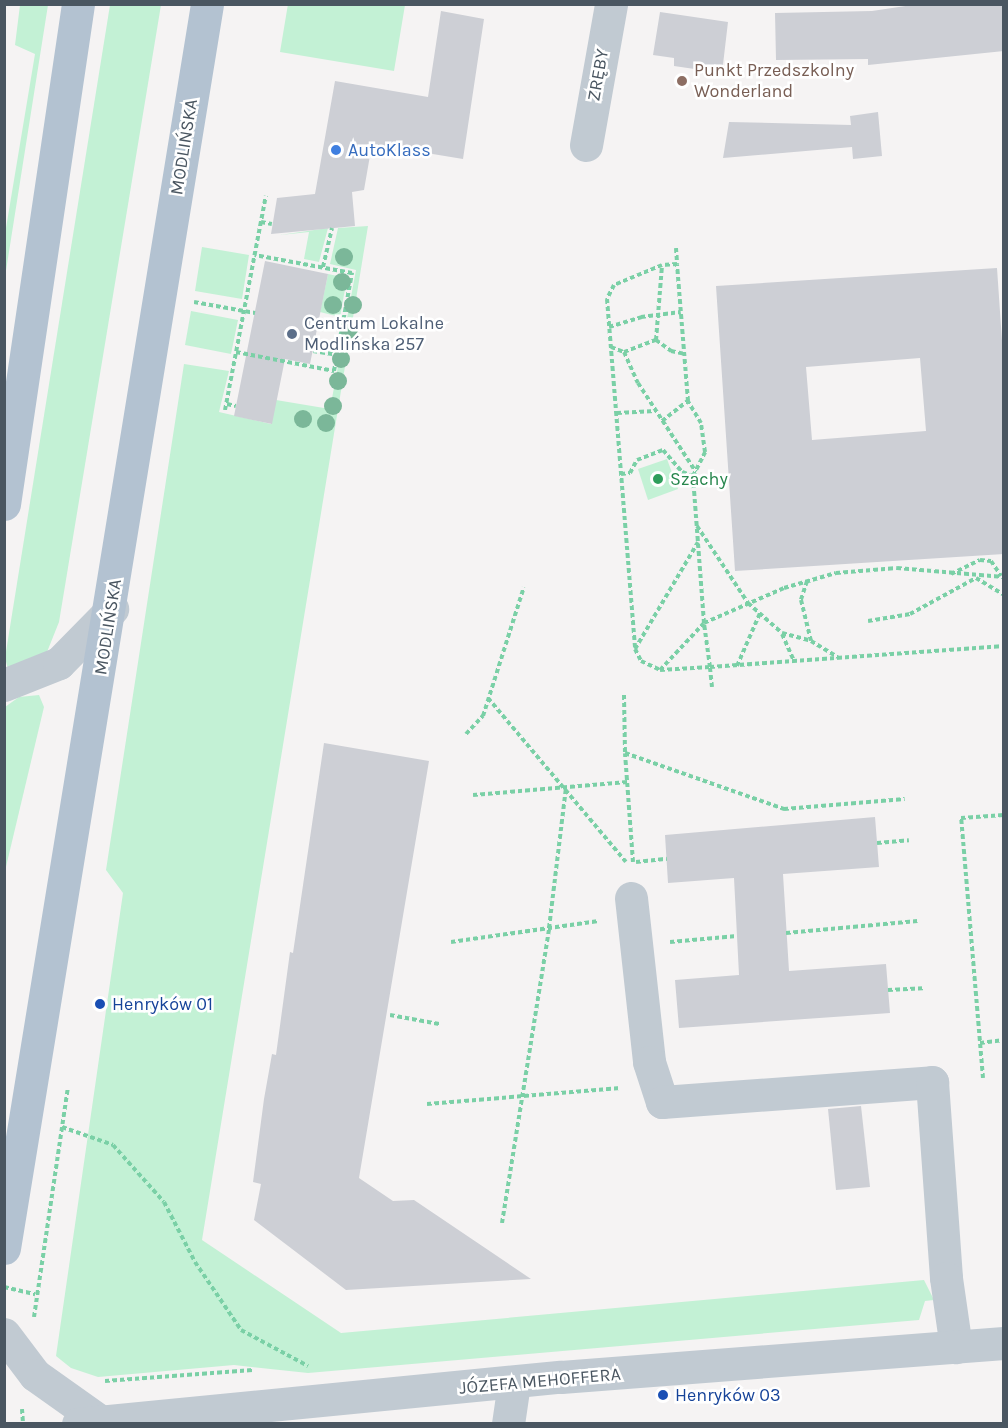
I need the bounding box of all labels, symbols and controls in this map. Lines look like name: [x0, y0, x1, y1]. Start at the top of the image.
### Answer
street label: ZRĘBY: [583, 47, 613, 103]
place label: Punkt Przedszkolny Wonderland: [694, 60, 854, 103]
marker: Punkt Przedszkolny Wonderland: [675, 74, 689, 88]
street label: MODLIŃSKA: [166, 98, 202, 196]
place label: AutoKlass: [348, 139, 431, 161]
marker: AutoKlass: [329, 143, 343, 157]
place label: Centrum Lokalne Modlińska 257: [304, 313, 444, 356]
marker: Centrum Lokalne Modlińska 257: [285, 327, 299, 341]
place label: Szachy: [670, 468, 728, 490]
marker: Szachy: [651, 472, 665, 486]
street label: MODLIŃSKA: [90, 578, 126, 676]
place label: Henryków 01: [112, 993, 213, 1015]
marker: Henryków 01: [93, 997, 107, 1011]
street label: JÓZEFA MEHOFFERA: [458, 1363, 622, 1399]
place label: Henryków 03: [675, 1384, 781, 1406]
marker: Henryków 03: [656, 1388, 670, 1402]

